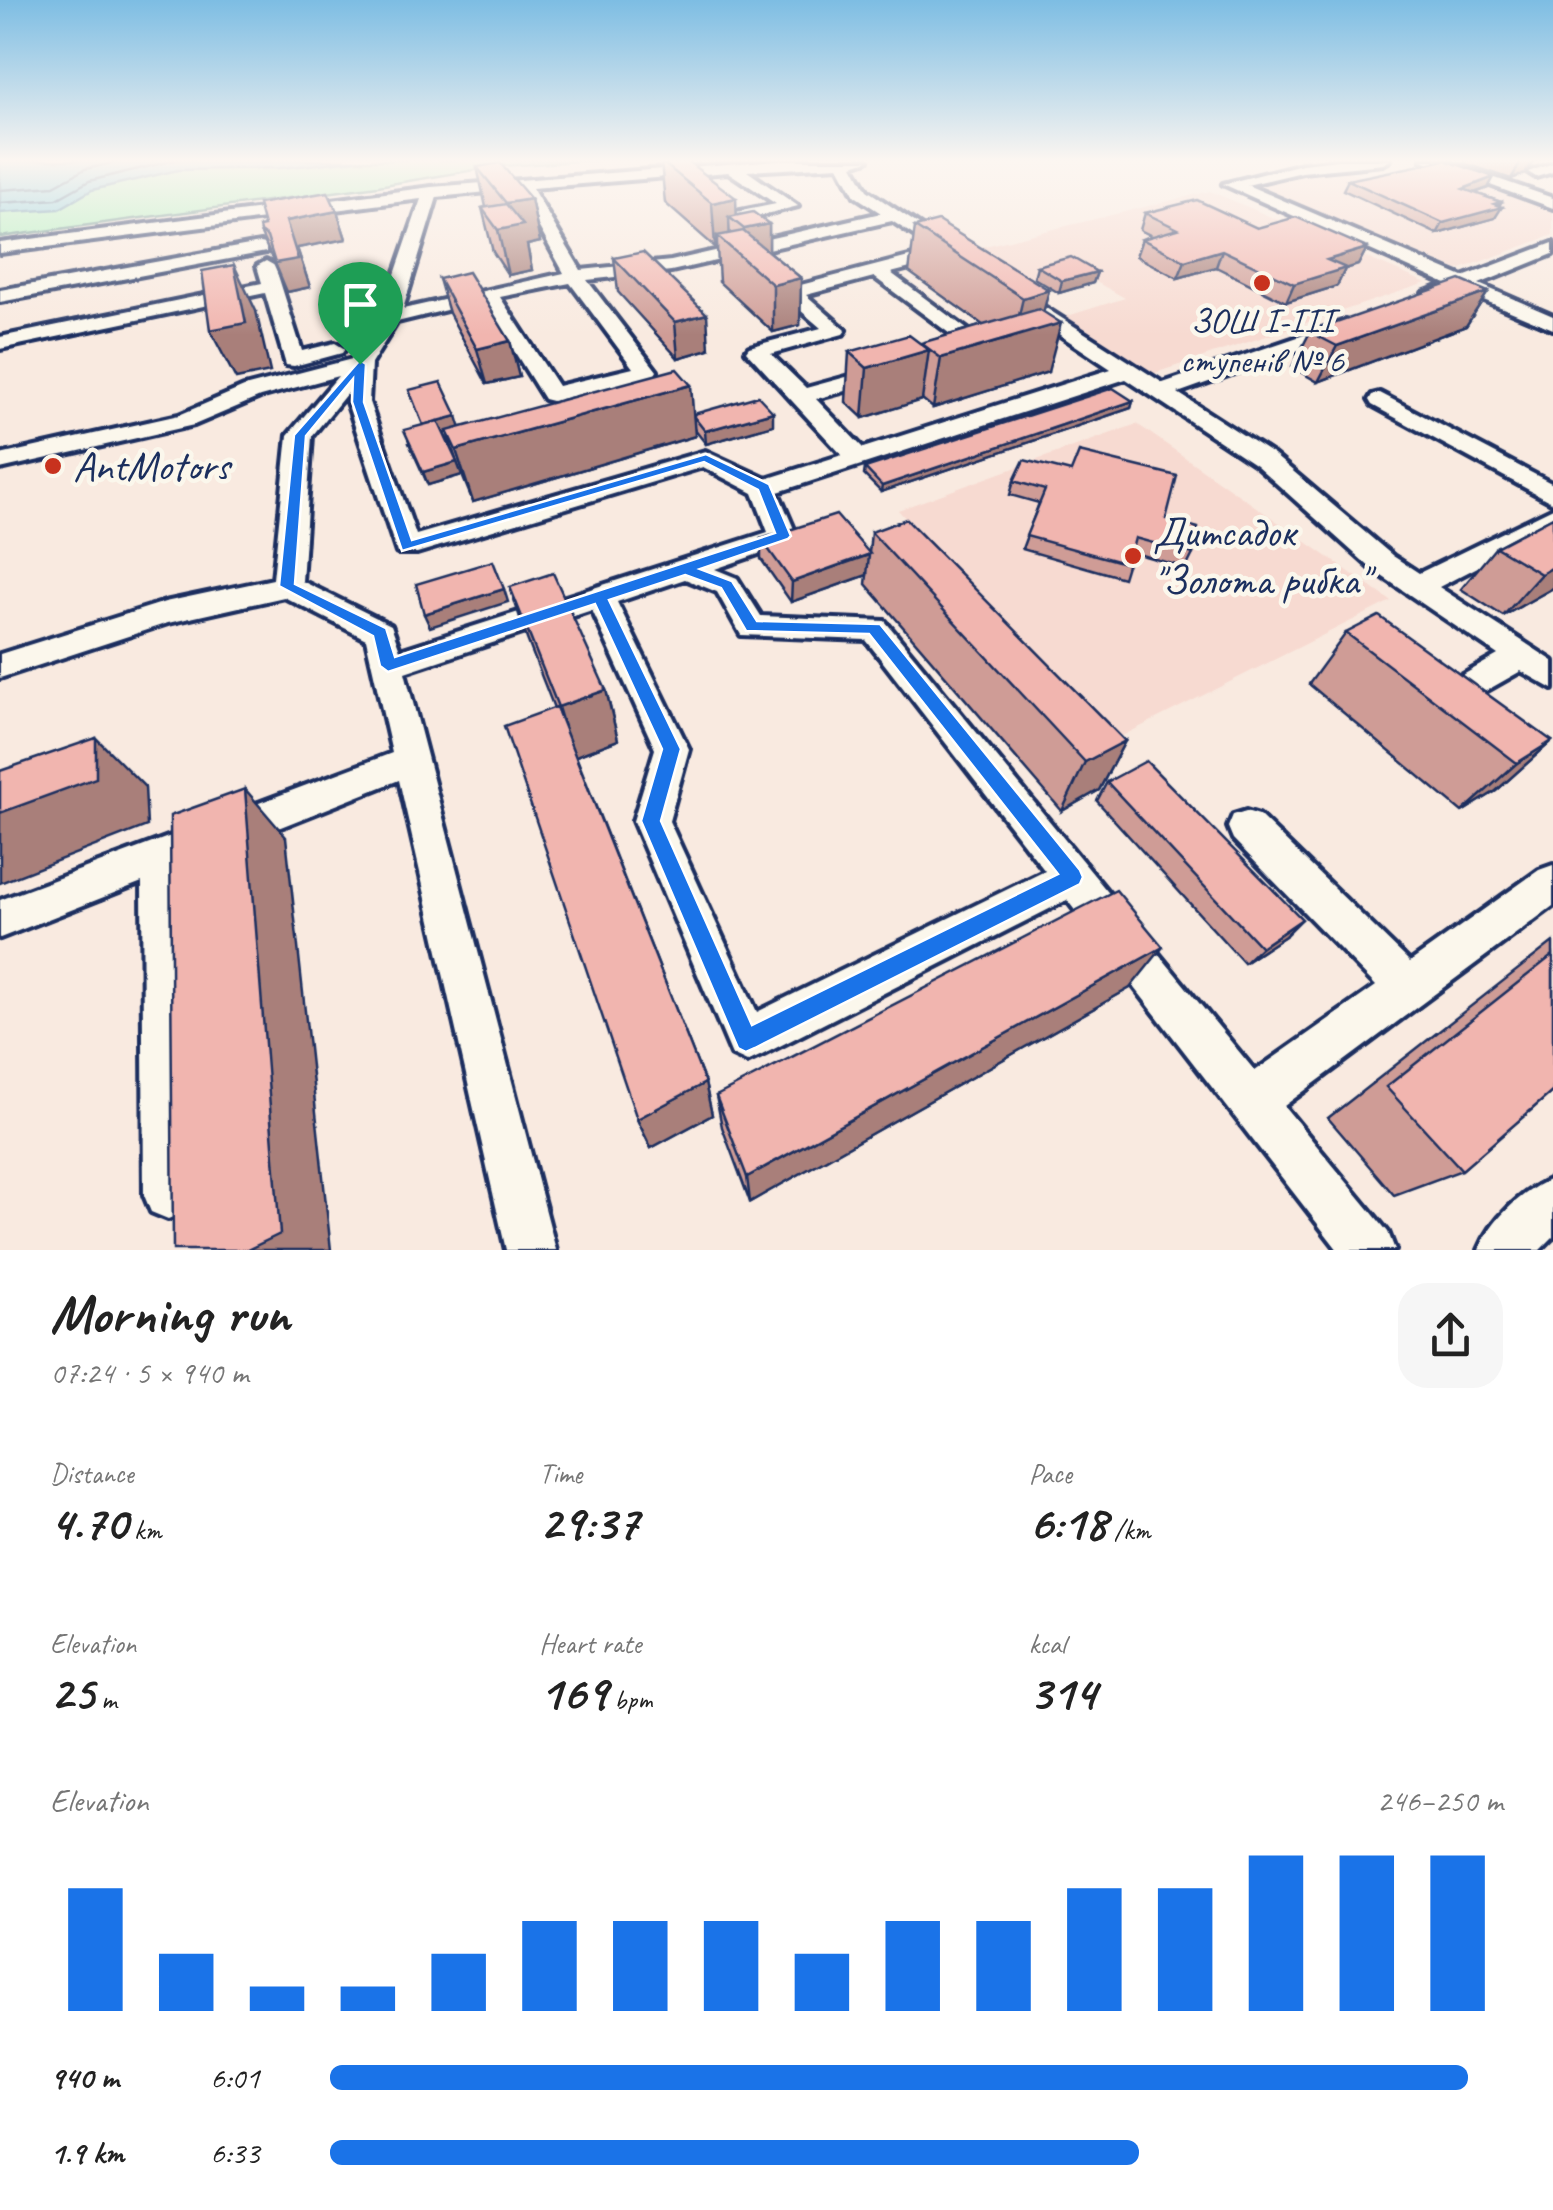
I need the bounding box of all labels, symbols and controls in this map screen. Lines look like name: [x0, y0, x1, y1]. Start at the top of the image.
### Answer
pin: [318, 262, 403, 365]
marker: ЗОШ І-ІІІ ступенів № 6: [1251, 272, 1273, 294]
icon: arrive: [333, 277, 388, 332]
place label: ЗОШ І-ІІІ ступенів № 6: [1180, 298, 1345, 383]
place label: AntMotors: [73, 440, 233, 493]
marker: AntMotors: [42, 455, 64, 477]
place label: Дитсадок "Золота рибка": [1153, 506, 1377, 607]
marker: Дитсадок "Золота рибка": [1122, 545, 1144, 567]
text: Morning run: [50, 1279, 290, 1349]
button: share: [1398, 1283, 1503, 1388]
text: 07:24 · 5 × 940 m: [50, 1352, 248, 1393]
text: Distance: [50, 1456, 134, 1491]
text: Time: [539, 1456, 582, 1491]
text: Pace: [1029, 1456, 1072, 1491]
text: 4.70: [50, 1491, 127, 1554]
text: 29:37: [539, 1491, 638, 1554]
text: 6:18: [1029, 1491, 1107, 1554]
text: km: [127, 1512, 161, 1547]
text: /km: [1107, 1512, 1150, 1547]
text: Elevation: [50, 1626, 136, 1661]
text: Heart rate: [539, 1626, 641, 1661]
text: kcal: [1029, 1626, 1066, 1661]
text: 25: [50, 1661, 94, 1724]
text: 169: [539, 1661, 607, 1724]
text: 314: [1029, 1661, 1096, 1724]
text: m: [94, 1682, 117, 1717]
text: bpm: [607, 1682, 653, 1717]
text: Elevation: [50, 1780, 148, 1821]
text: 246–250 m: [1377, 1780, 1503, 1821]
text: 940 m: [50, 2057, 119, 2098]
text: 6:01: [210, 2057, 260, 2098]
text: 1.9 km: [50, 2132, 124, 2173]
text: 6:33: [210, 2132, 260, 2173]

